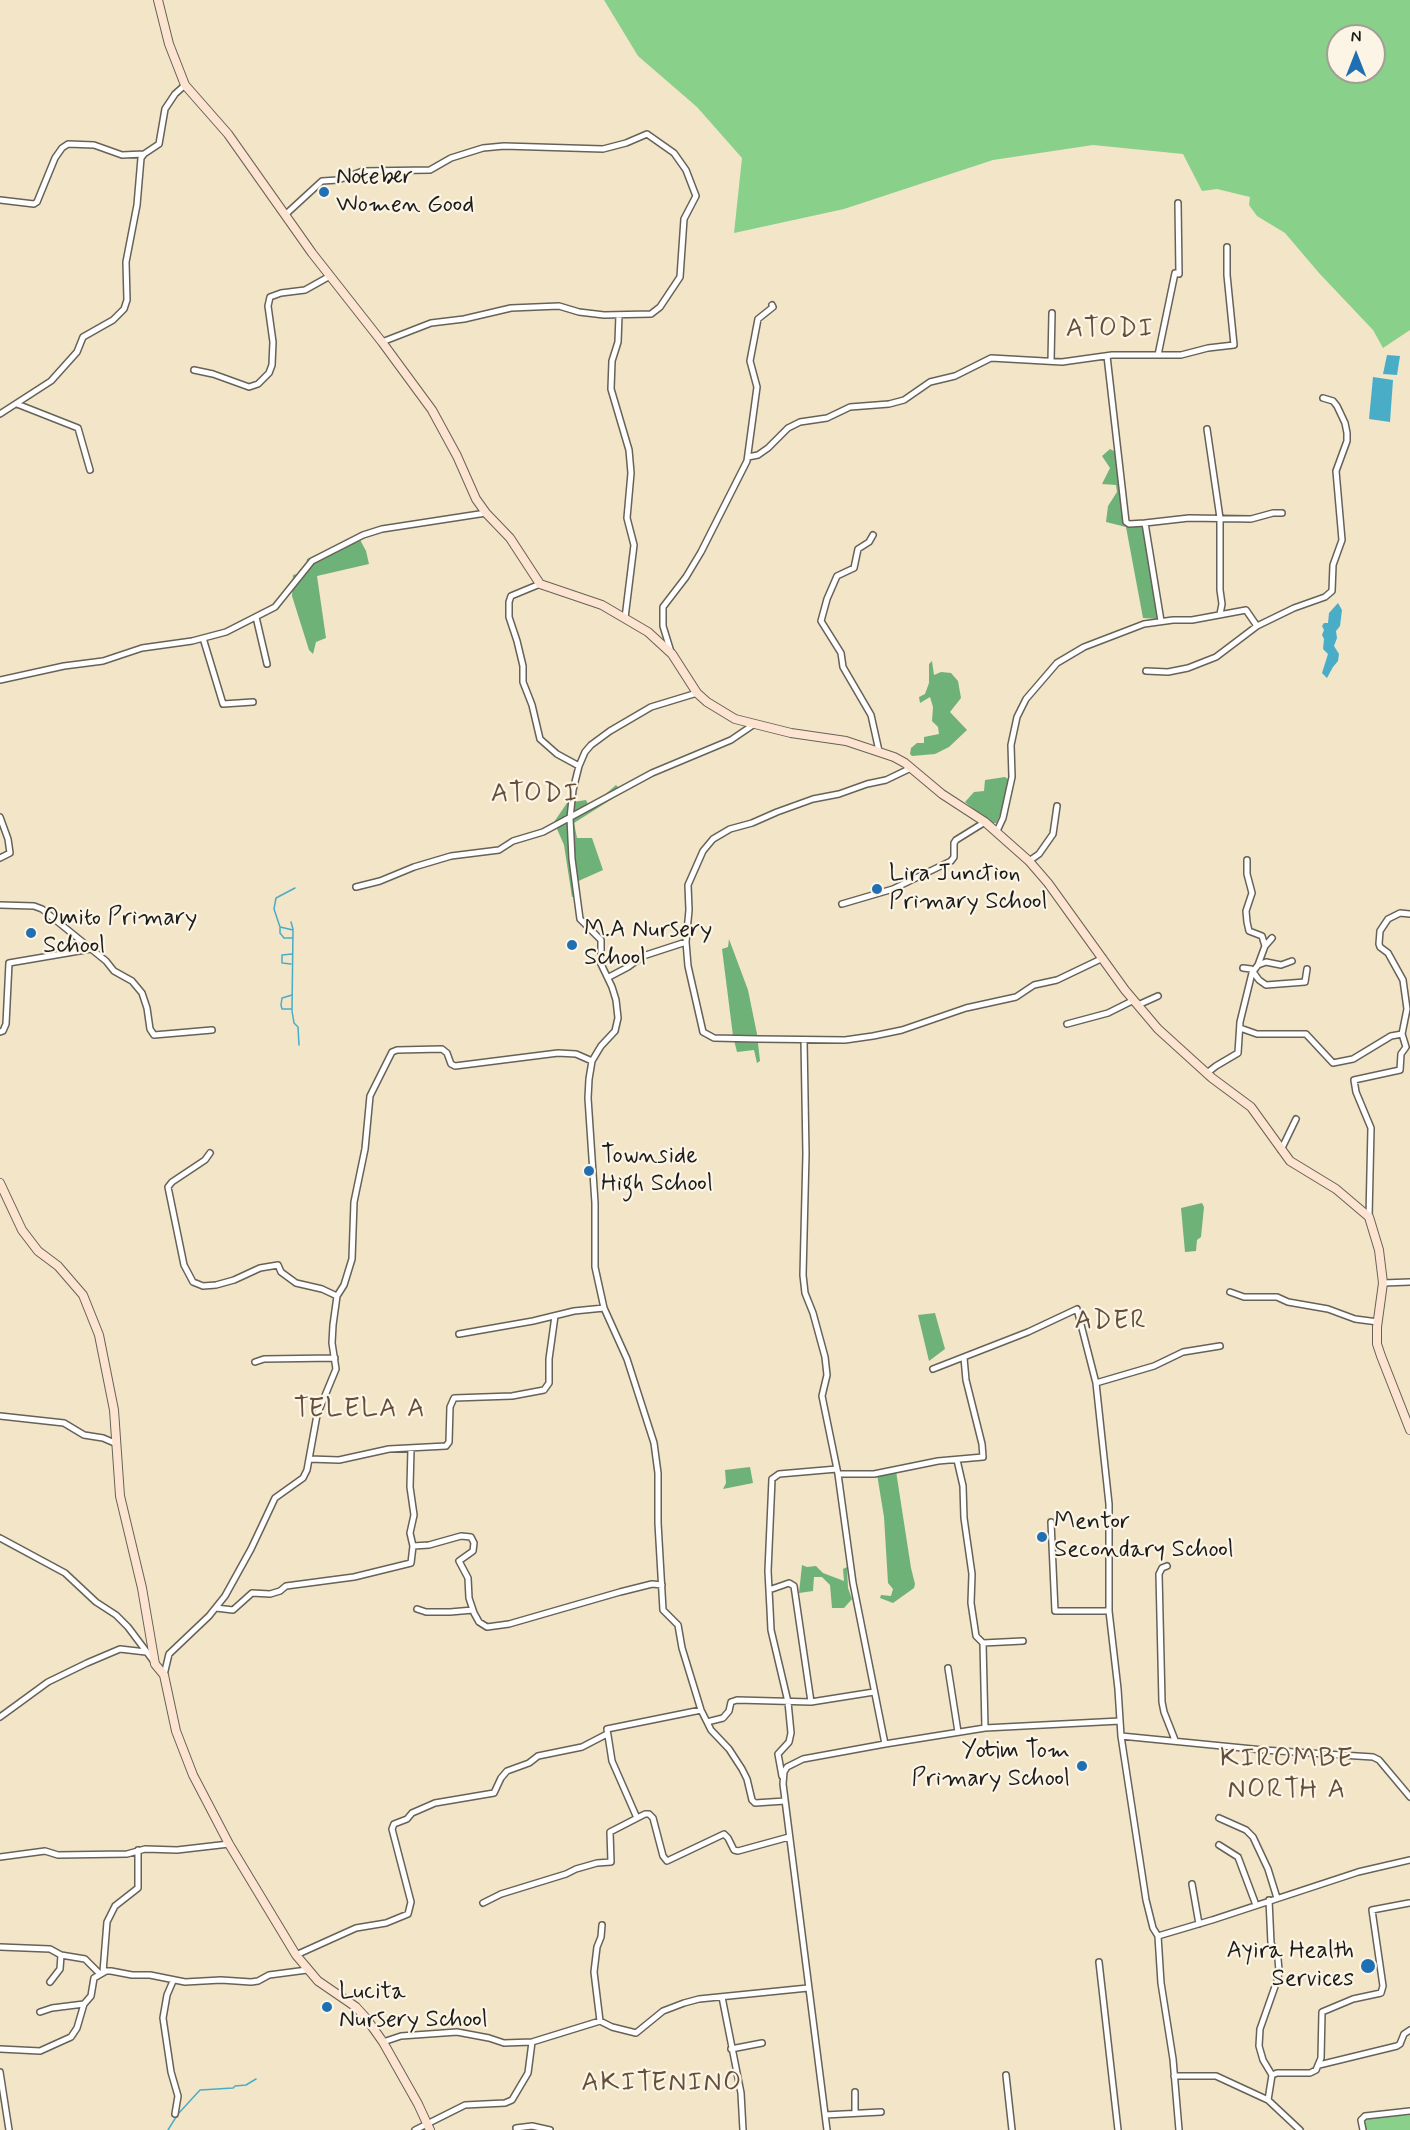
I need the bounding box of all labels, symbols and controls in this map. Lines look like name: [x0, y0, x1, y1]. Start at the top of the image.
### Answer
north arrow: [1326, 24, 1386, 84]
text: N: [1351, 27, 1361, 48]
place label: Noteber Women Good: [336, 164, 474, 220]
marker: Noteber Women Good: [317, 185, 331, 199]
district label: ATODI: [1069, 314, 1151, 346]
district label: ATODI: [494, 779, 576, 811]
place label: Lira Junction Primary School: [889, 861, 1047, 917]
marker: Lira Junction Primary School: [870, 882, 884, 896]
place label: Omito Primary School: [43, 905, 197, 961]
place label: M.A Nursery School: [584, 917, 712, 973]
marker: Omito Primary School: [24, 926, 38, 940]
marker: M.A Nursery School: [565, 938, 579, 952]
place label: Townside High School: [601, 1143, 713, 1199]
marker: Townside High School: [582, 1164, 596, 1178]
district label: ADER: [1073, 1306, 1149, 1338]
district label: TELELA A: [294, 1394, 426, 1426]
place label: Mentor Secondary School: [1054, 1509, 1234, 1565]
marker: Mentor Secondary School: [1035, 1530, 1049, 1544]
place label: Yotim Tom Primary School: [912, 1738, 1070, 1794]
district label: KIROMBE NORTH A: [1221, 1744, 1353, 1807]
marker: Yotim Tom Primary School: [1075, 1759, 1089, 1773]
place label: Ayira Health Services: [1227, 1938, 1354, 1994]
marker: Ayira Health Services: [1359, 1957, 1377, 1975]
place label: Lucita Nursery School: [339, 1979, 488, 2035]
marker: Lucita Nursery School: [320, 2000, 334, 2014]
district label: AKITENINO: [579, 2068, 745, 2100]

